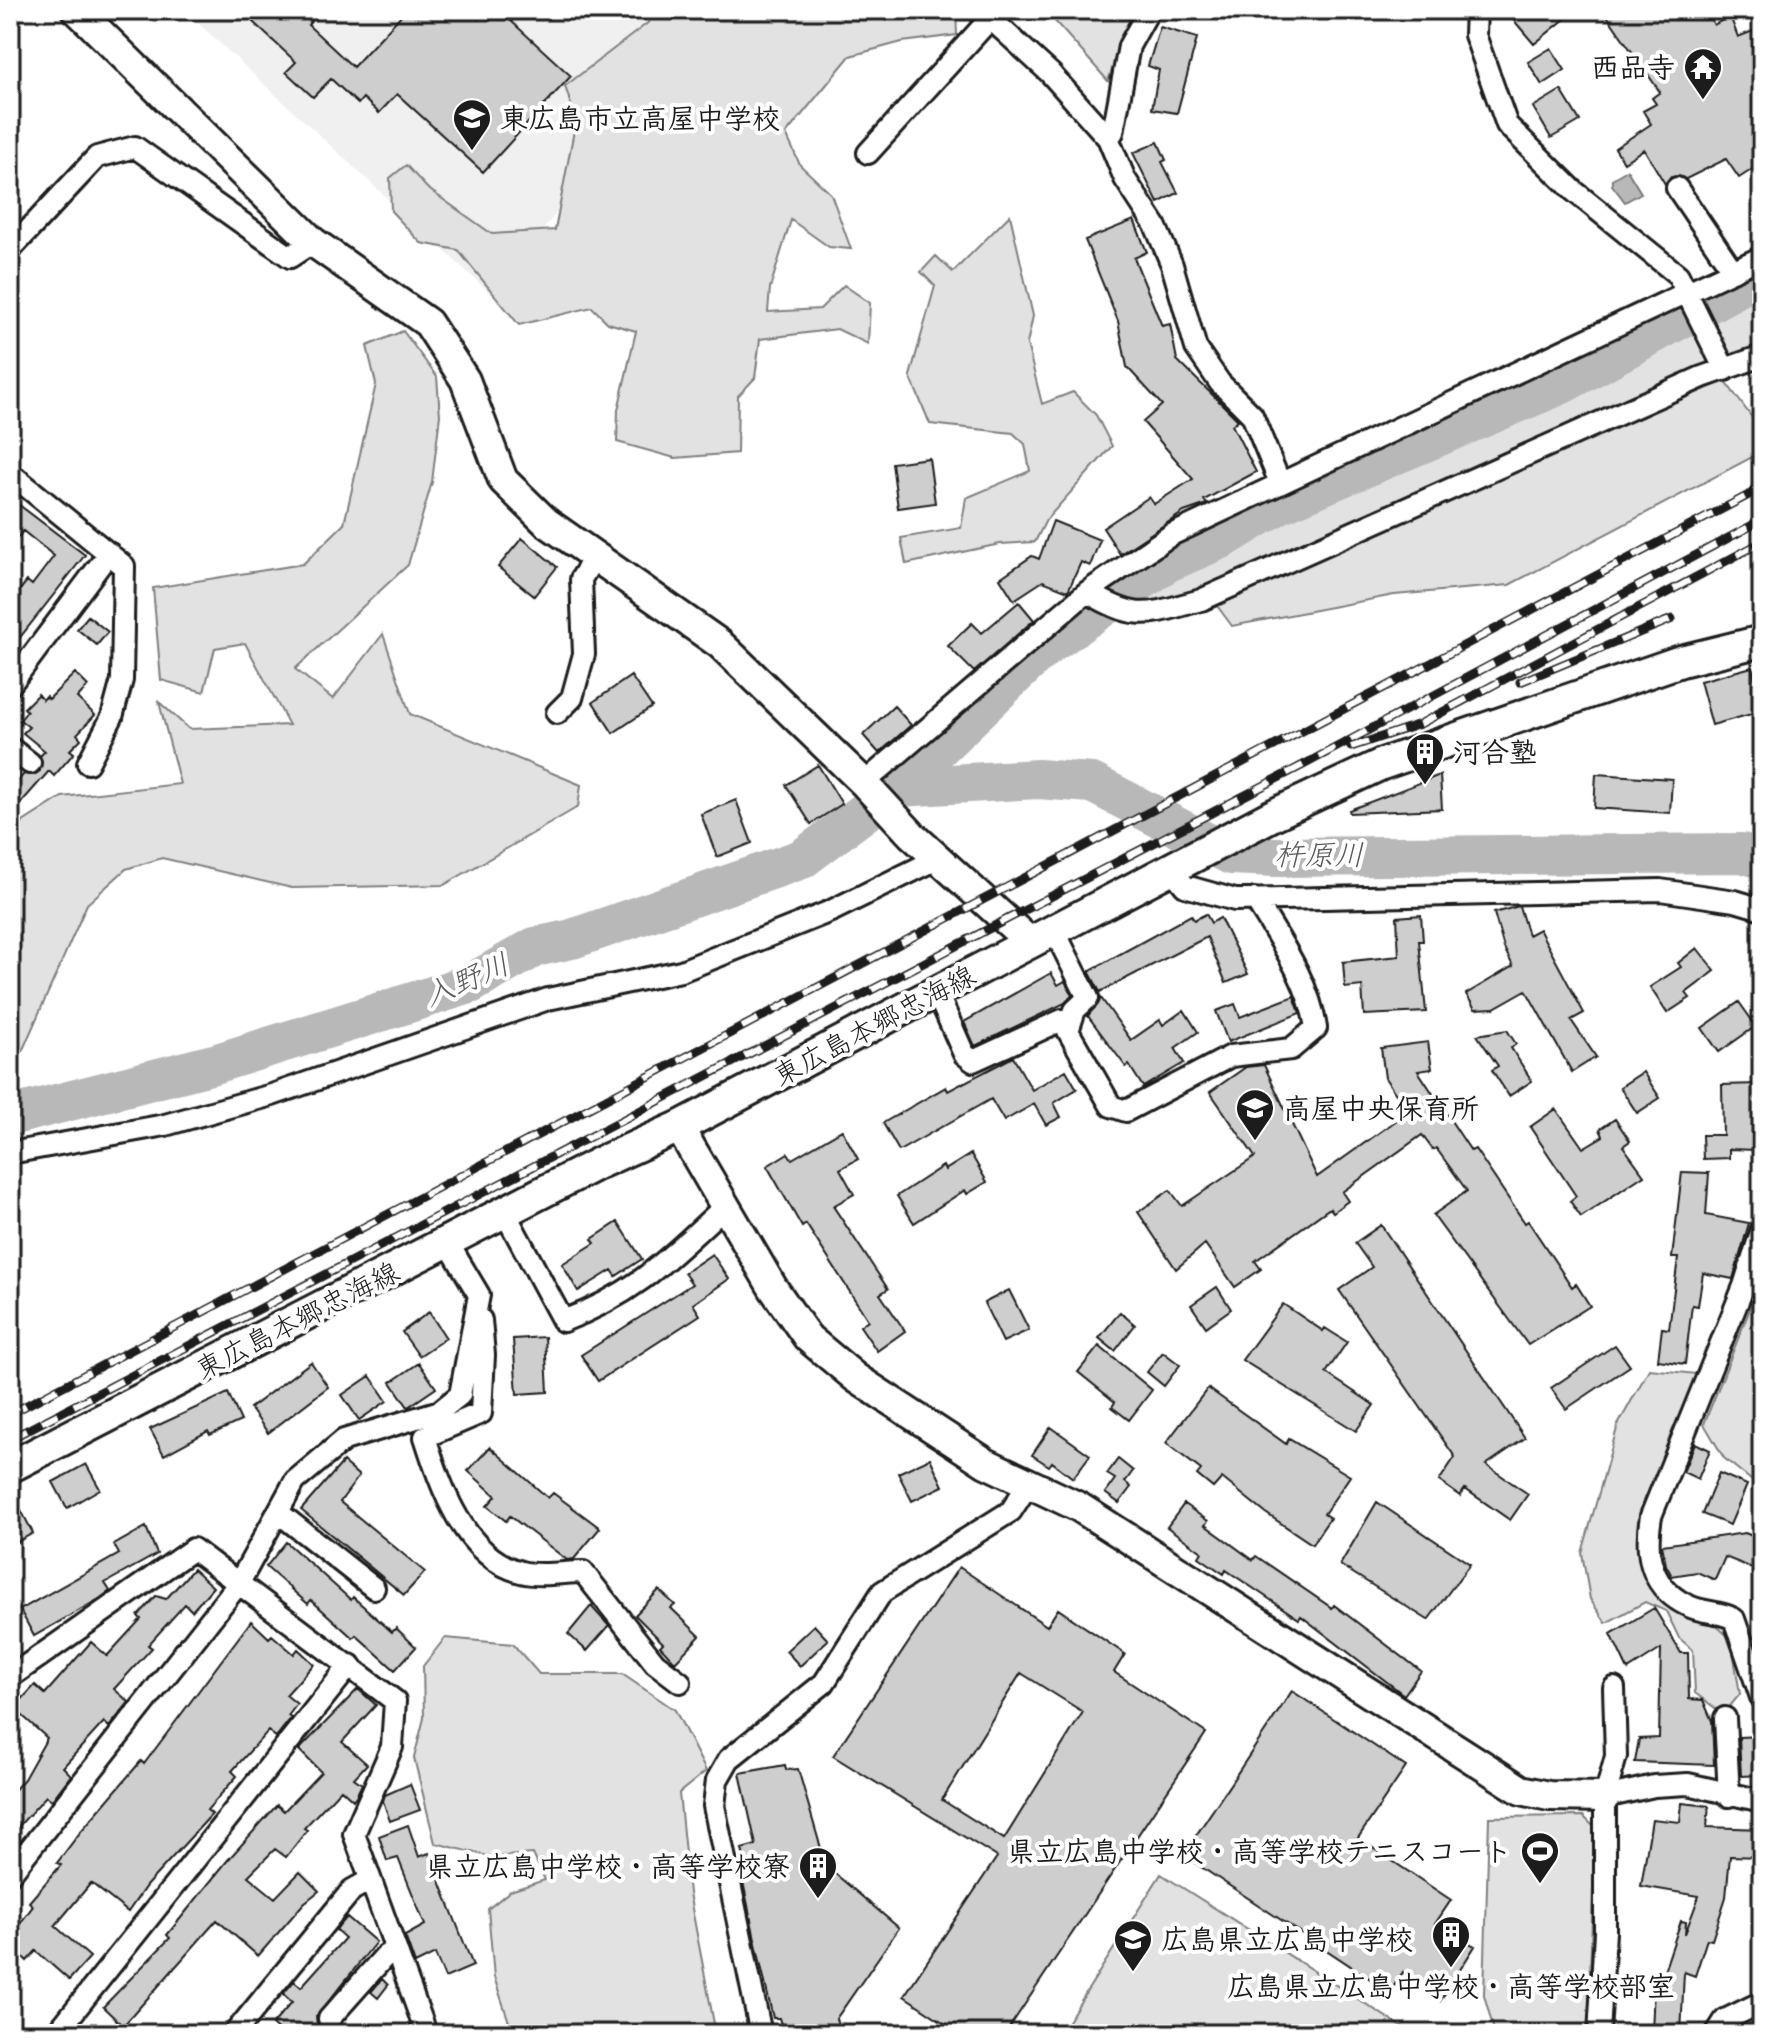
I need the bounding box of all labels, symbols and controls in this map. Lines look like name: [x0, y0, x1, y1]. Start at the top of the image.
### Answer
temple icon: 西品寺: [1682, 46, 1724, 101]
place label: 西品寺: [1591, 49, 1675, 85]
school or university icon: 東広島市立高屋中学校: [451, 97, 493, 152]
place label: 東広島市立高屋中学校: [500, 100, 780, 136]
building icon: 河合塾: [1404, 731, 1446, 786]
place label: 河合塾: [1453, 734, 1537, 770]
water label: 杵原川: [1274, 835, 1364, 873]
water label: 入野川: [417, 944, 515, 1014]
street label: 東広島本郷忠海線: [767, 957, 981, 1093]
school or university icon: 高屋中央保育所: [1234, 1087, 1276, 1142]
place label: 高屋中央保育所: [1283, 1090, 1479, 1126]
street label: 東広島本郷忠海線: [189, 1253, 405, 1387]
sports icon: 県立広島中学校・高等学校テニスコート: [1519, 1830, 1561, 1885]
place label: 県立広島中学校・高等学校テニスコート: [1007, 1833, 1512, 1869]
building icon: 県立広島中学校・高等学校寮: [797, 1845, 839, 1900]
place label: 県立広島中学校・高等学校寮: [426, 1848, 790, 1884]
building icon: 広島県立広島中学校・高等学校部室: [1430, 1914, 1472, 1969]
school or university icon: 広島県立広島中学校: [1112, 1918, 1154, 1973]
place label: 広島県立広島中学校: [1161, 1921, 1413, 1957]
place label: 広島県立広島中学校・高等学校部室: [1227, 1968, 1675, 2004]

